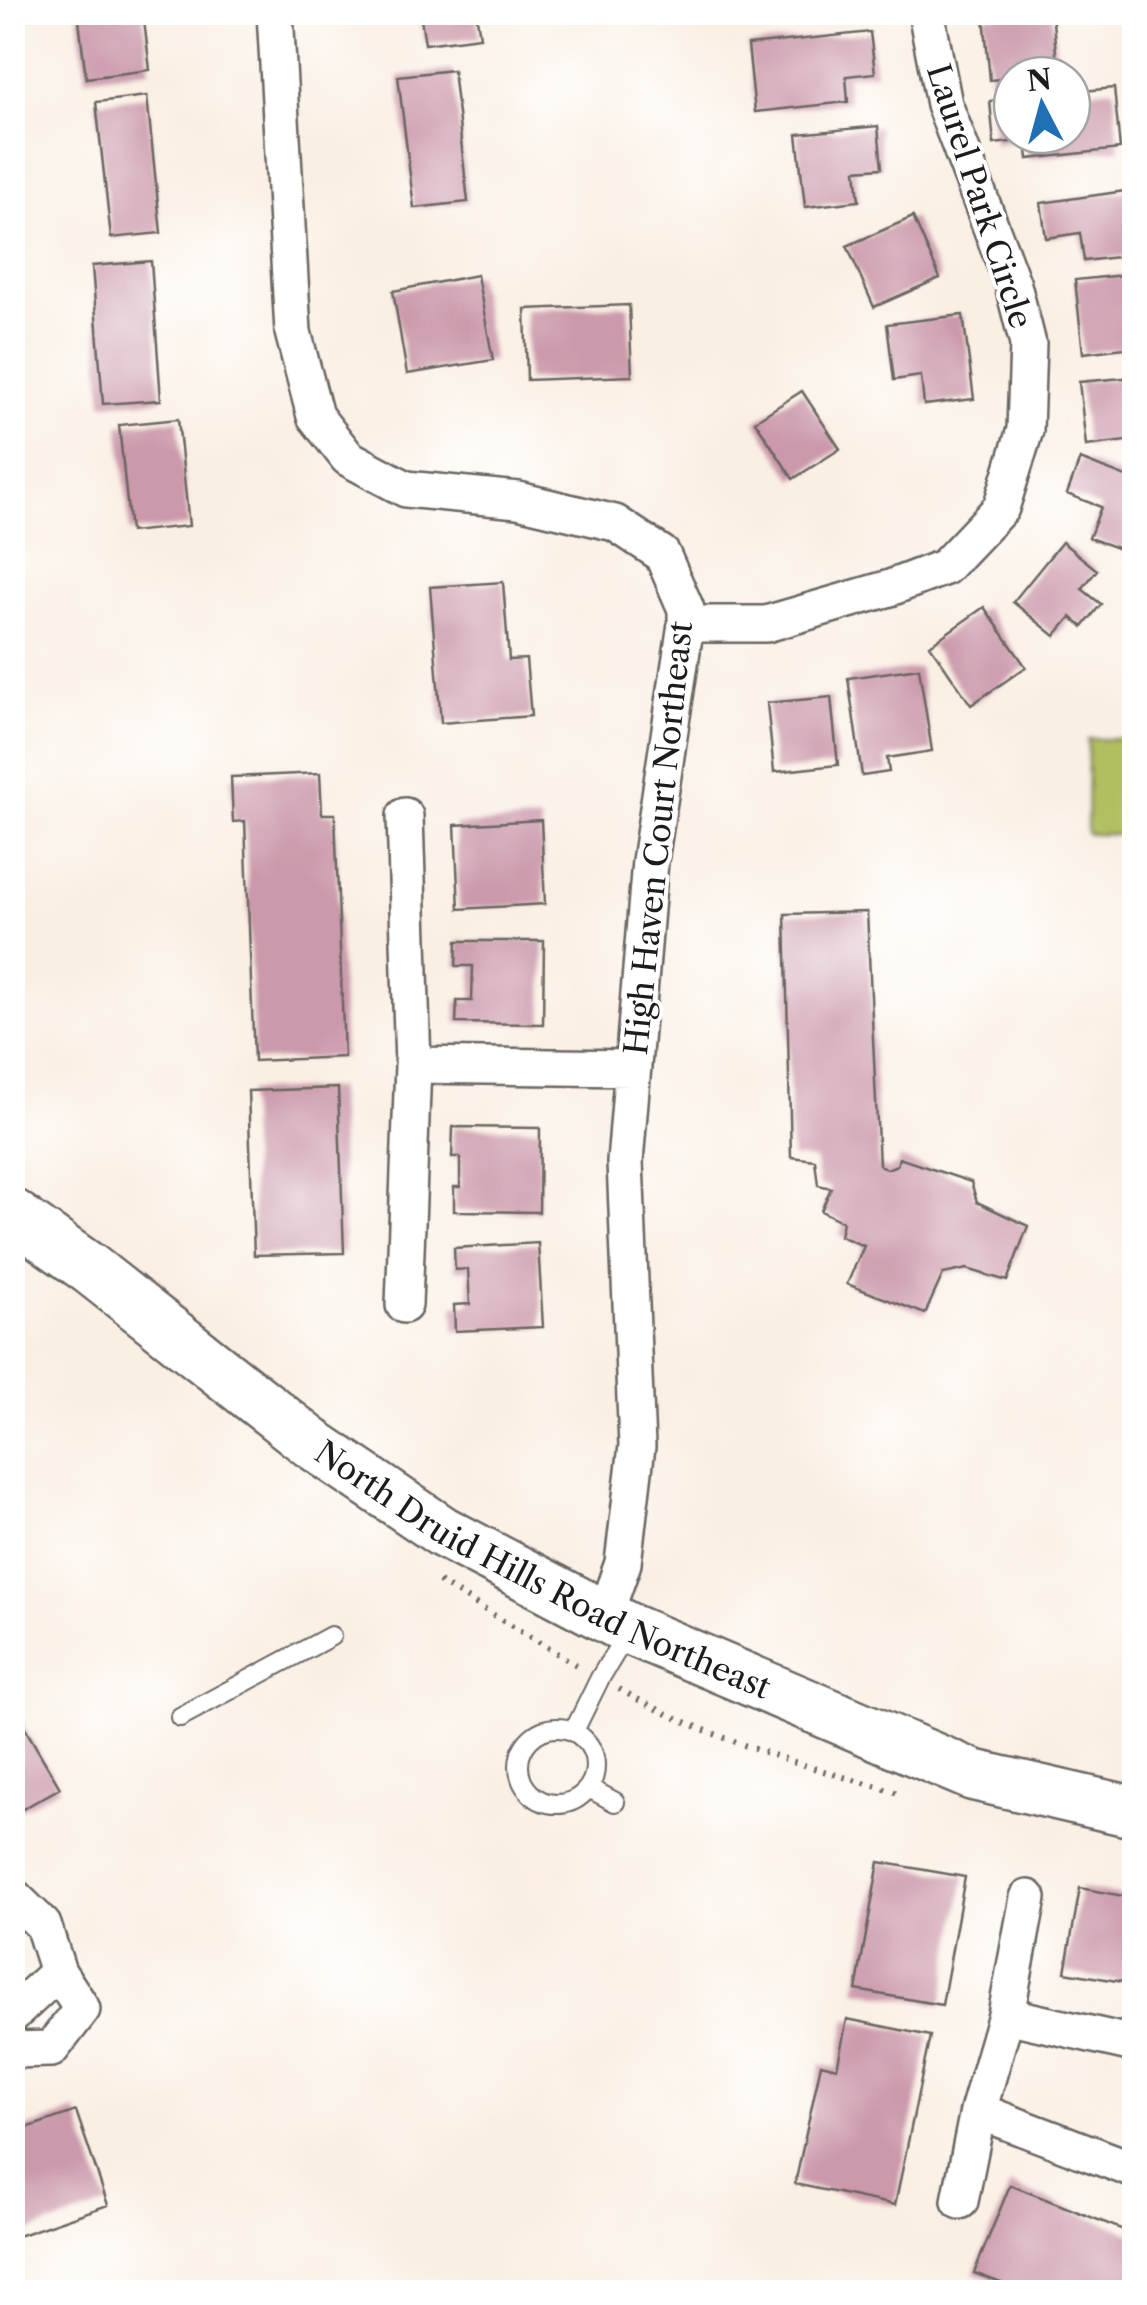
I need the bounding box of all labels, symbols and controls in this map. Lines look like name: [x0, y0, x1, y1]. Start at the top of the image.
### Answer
north arrow: [992, 55, 1092, 155]
street label: Laurel Park Circle: [919, 59, 1041, 333]
text: N: [1026, 62, 1053, 98]
street label: High Haven Court Northeast: [616, 619, 700, 1057]
street label: North Druid Hills Road Northeast: [308, 1432, 777, 1707]

